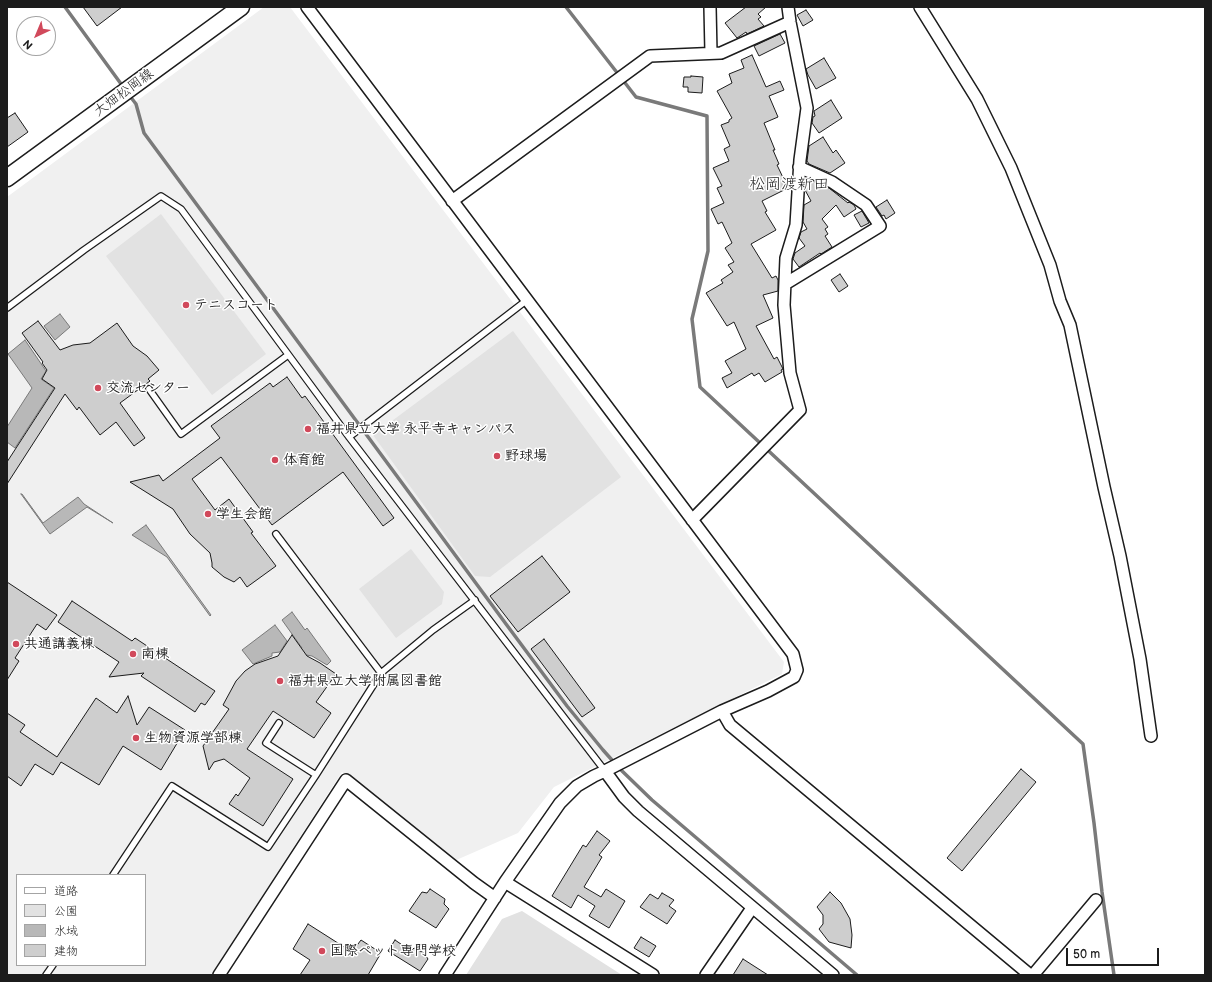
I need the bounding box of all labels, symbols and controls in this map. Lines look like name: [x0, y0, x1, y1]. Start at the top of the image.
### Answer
north arrow: [16, 16, 56, 56]
text: N: [21, 37, 36, 52]
street label: 大畑松岡線: [91, 66, 157, 120]
district label: 松岡渡新田: [749, 175, 829, 195]
place label: テニスコート: [194, 297, 278, 313]
marker: テニスコート: [181, 300, 191, 310]
place label: 交流センター: [106, 380, 190, 396]
marker: 交流センター: [93, 383, 103, 393]
place label: 福井県立大学 永平寺キャンパス: [316, 421, 516, 437]
marker: 福井県立大学 永平寺キャンパス: [303, 424, 313, 434]
place label: 野球場: [505, 448, 547, 464]
marker: 野球場: [492, 451, 502, 461]
place label: 体育館: [283, 452, 325, 468]
marker: 体育館: [270, 455, 280, 465]
place label: 学生会館: [216, 506, 272, 522]
marker: 学生会館: [203, 509, 213, 519]
place label: 共通講義棟: [24, 636, 94, 652]
marker: 共通講義棟: [11, 639, 21, 649]
place label: 南棟: [141, 646, 169, 662]
marker: 南棟: [128, 649, 138, 659]
place label: 福井県立大学附属図書館: [288, 673, 442, 689]
marker: 福井県立大学附属図書館: [275, 676, 285, 686]
place label: 生物資源学部棟: [144, 730, 242, 746]
marker: 生物資源学部棟: [131, 733, 141, 743]
legend: [16, 874, 146, 966]
text: 道路: [54, 884, 78, 899]
text: 公園: [54, 904, 78, 919]
text: 水域: [54, 924, 78, 939]
scale bar: [1068, 940, 1161, 966]
place label: 国際ペット専門学校: [330, 943, 456, 959]
text: 建物: [54, 944, 78, 959]
marker: 国際ペット専門学校: [317, 946, 327, 956]
text: 50 m: [1073, 947, 1100, 962]

